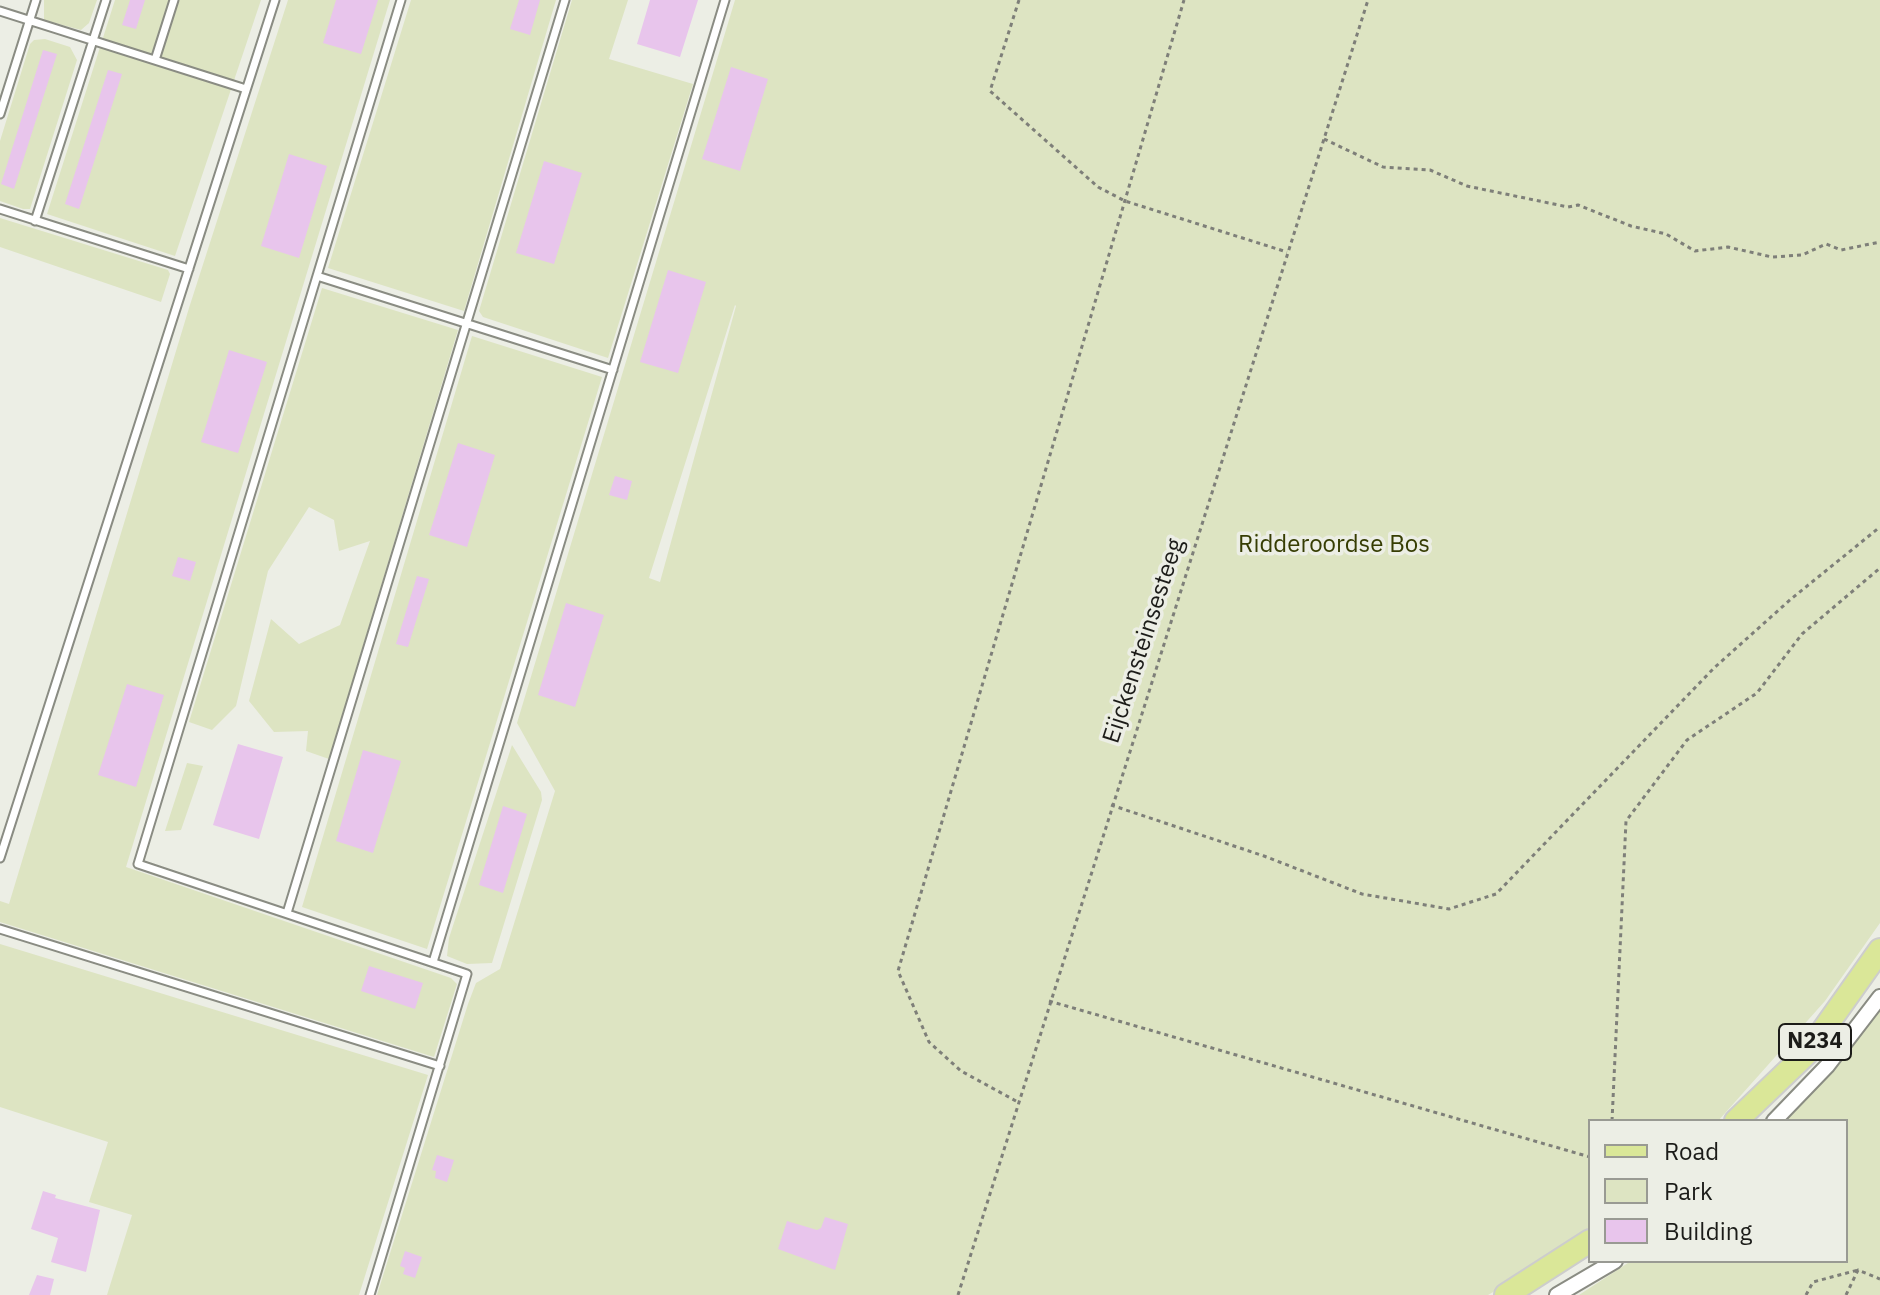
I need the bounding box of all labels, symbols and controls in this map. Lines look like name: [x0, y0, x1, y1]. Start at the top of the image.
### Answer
park label: Ridderoordse Bos: [1238, 531, 1430, 559]
street label: Eijckensteinsesteeg: [1097, 535, 1191, 747]
road number: N234: [1779, 1024, 1851, 1060]
legend: [1588, 1119, 1848, 1263]
text: Road: [1664, 1135, 1719, 1167]
text: Park: [1664, 1175, 1713, 1207]
text: Building: [1664, 1215, 1752, 1247]

